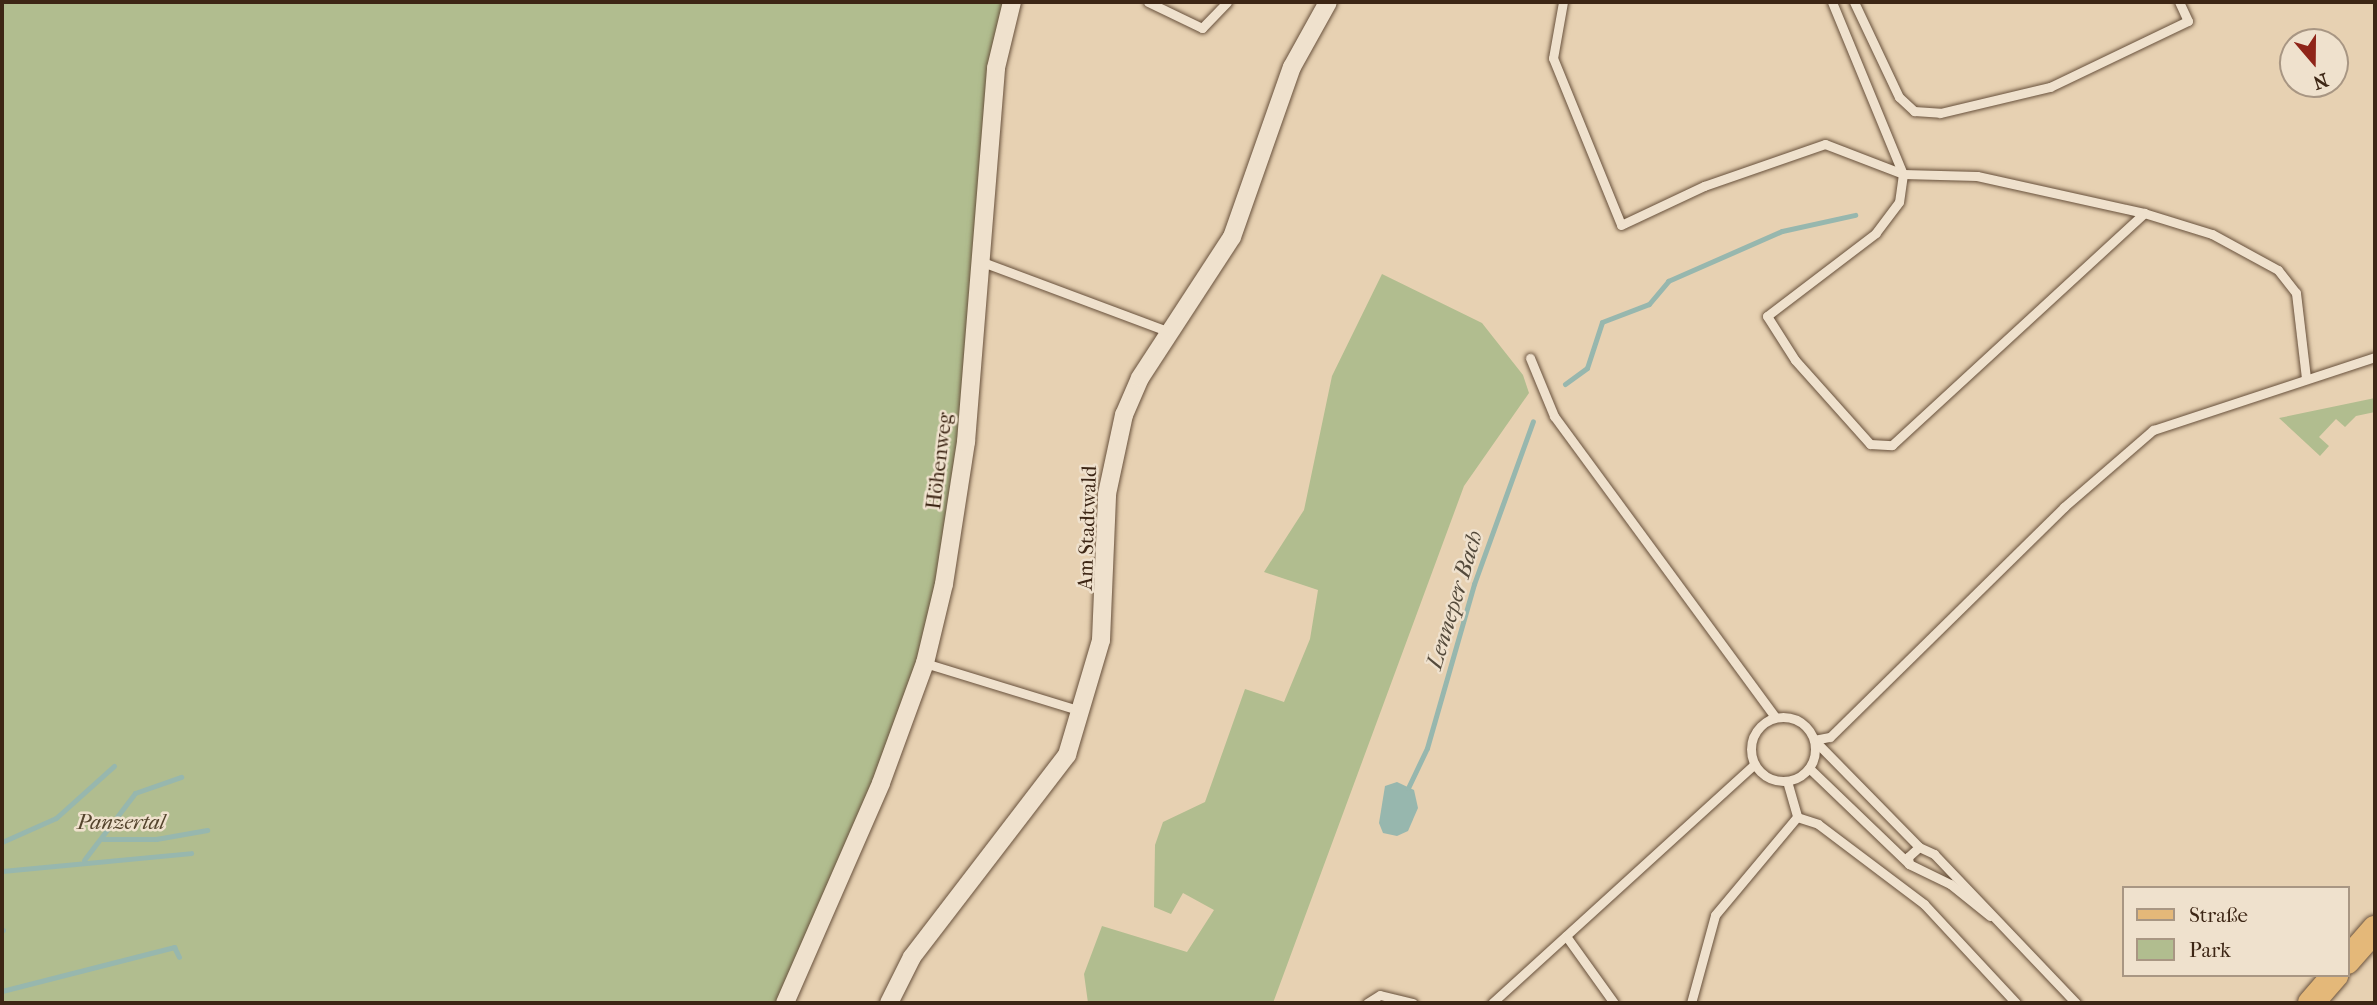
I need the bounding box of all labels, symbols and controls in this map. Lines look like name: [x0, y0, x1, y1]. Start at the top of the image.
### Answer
north arrow: [2279, 28, 2349, 98]
text: N: [2310, 68, 2331, 94]
street label: Höhenweg: [921, 411, 957, 511]
street label: Am Stadtwald: [1072, 465, 1102, 591]
water label: Lenneper Bach: [1421, 528, 1489, 672]
park label: Panzertal: [77, 809, 165, 835]
legend: [2122, 886, 2349, 977]
text: Straße: [2189, 903, 2248, 927]
text: Park: [2189, 938, 2231, 962]

